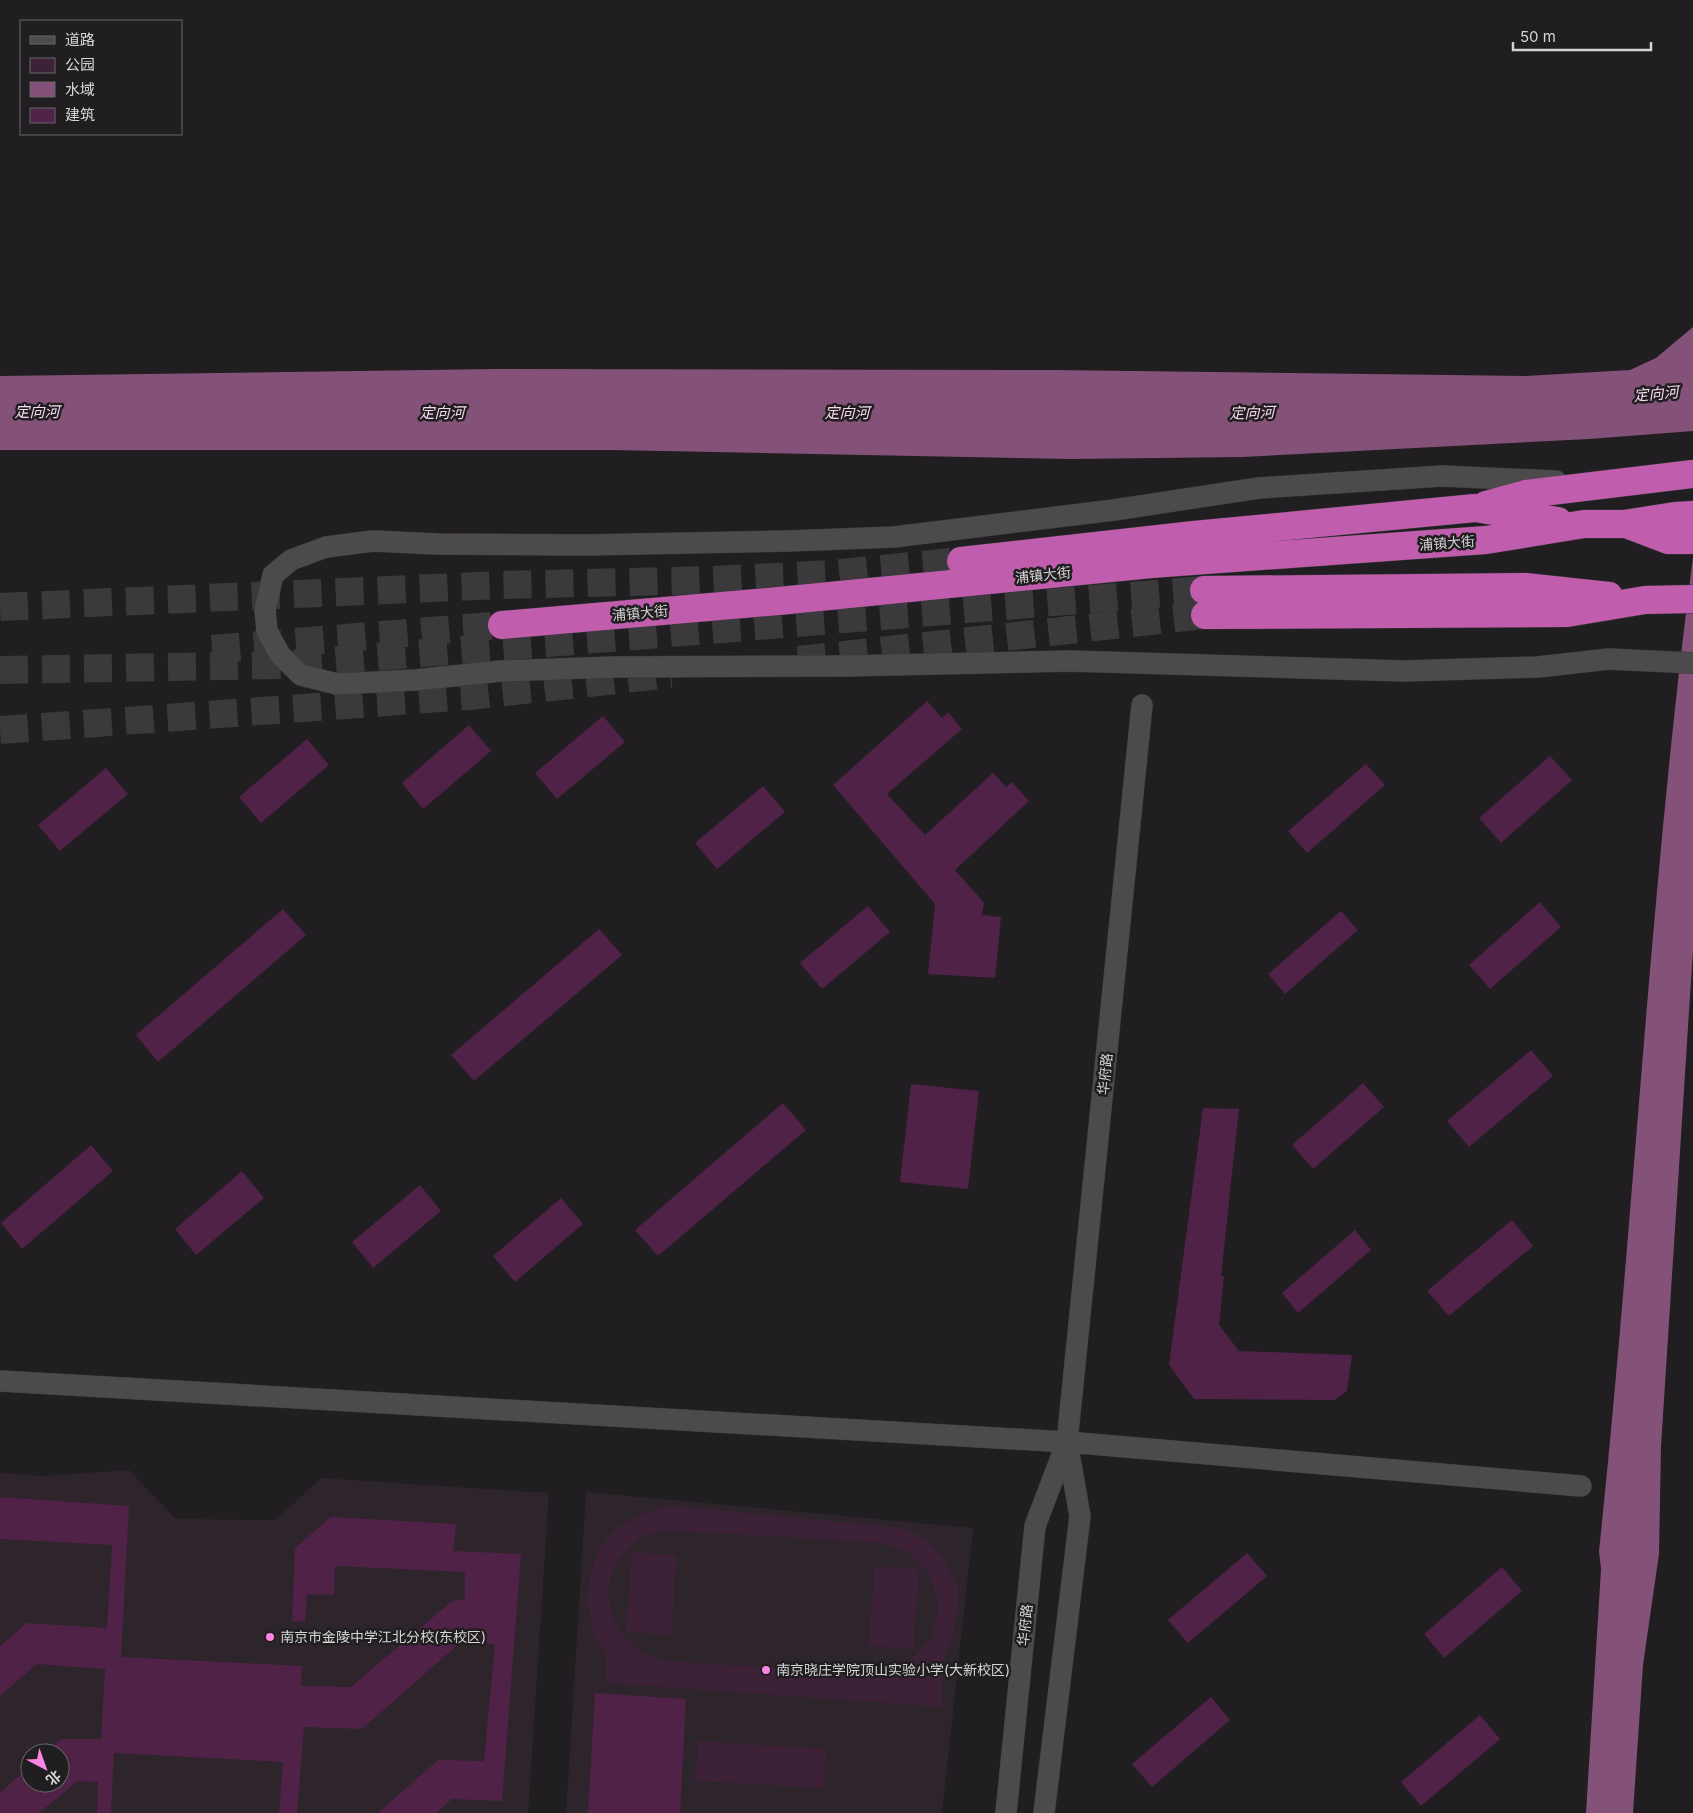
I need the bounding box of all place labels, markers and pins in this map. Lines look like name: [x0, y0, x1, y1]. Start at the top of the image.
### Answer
place label: 南京市金陵中学江北分校(东校区): [280, 1628, 486, 1645]
marker: 南京市金陵中学江北分校(东校区): [264, 1631, 276, 1643]
place label: 南京晓庄学院顶山实验小学(大新校区): [776, 1661, 1010, 1678]
marker: 南京晓庄学院顶山实验小学(大新校区): [760, 1664, 772, 1676]

